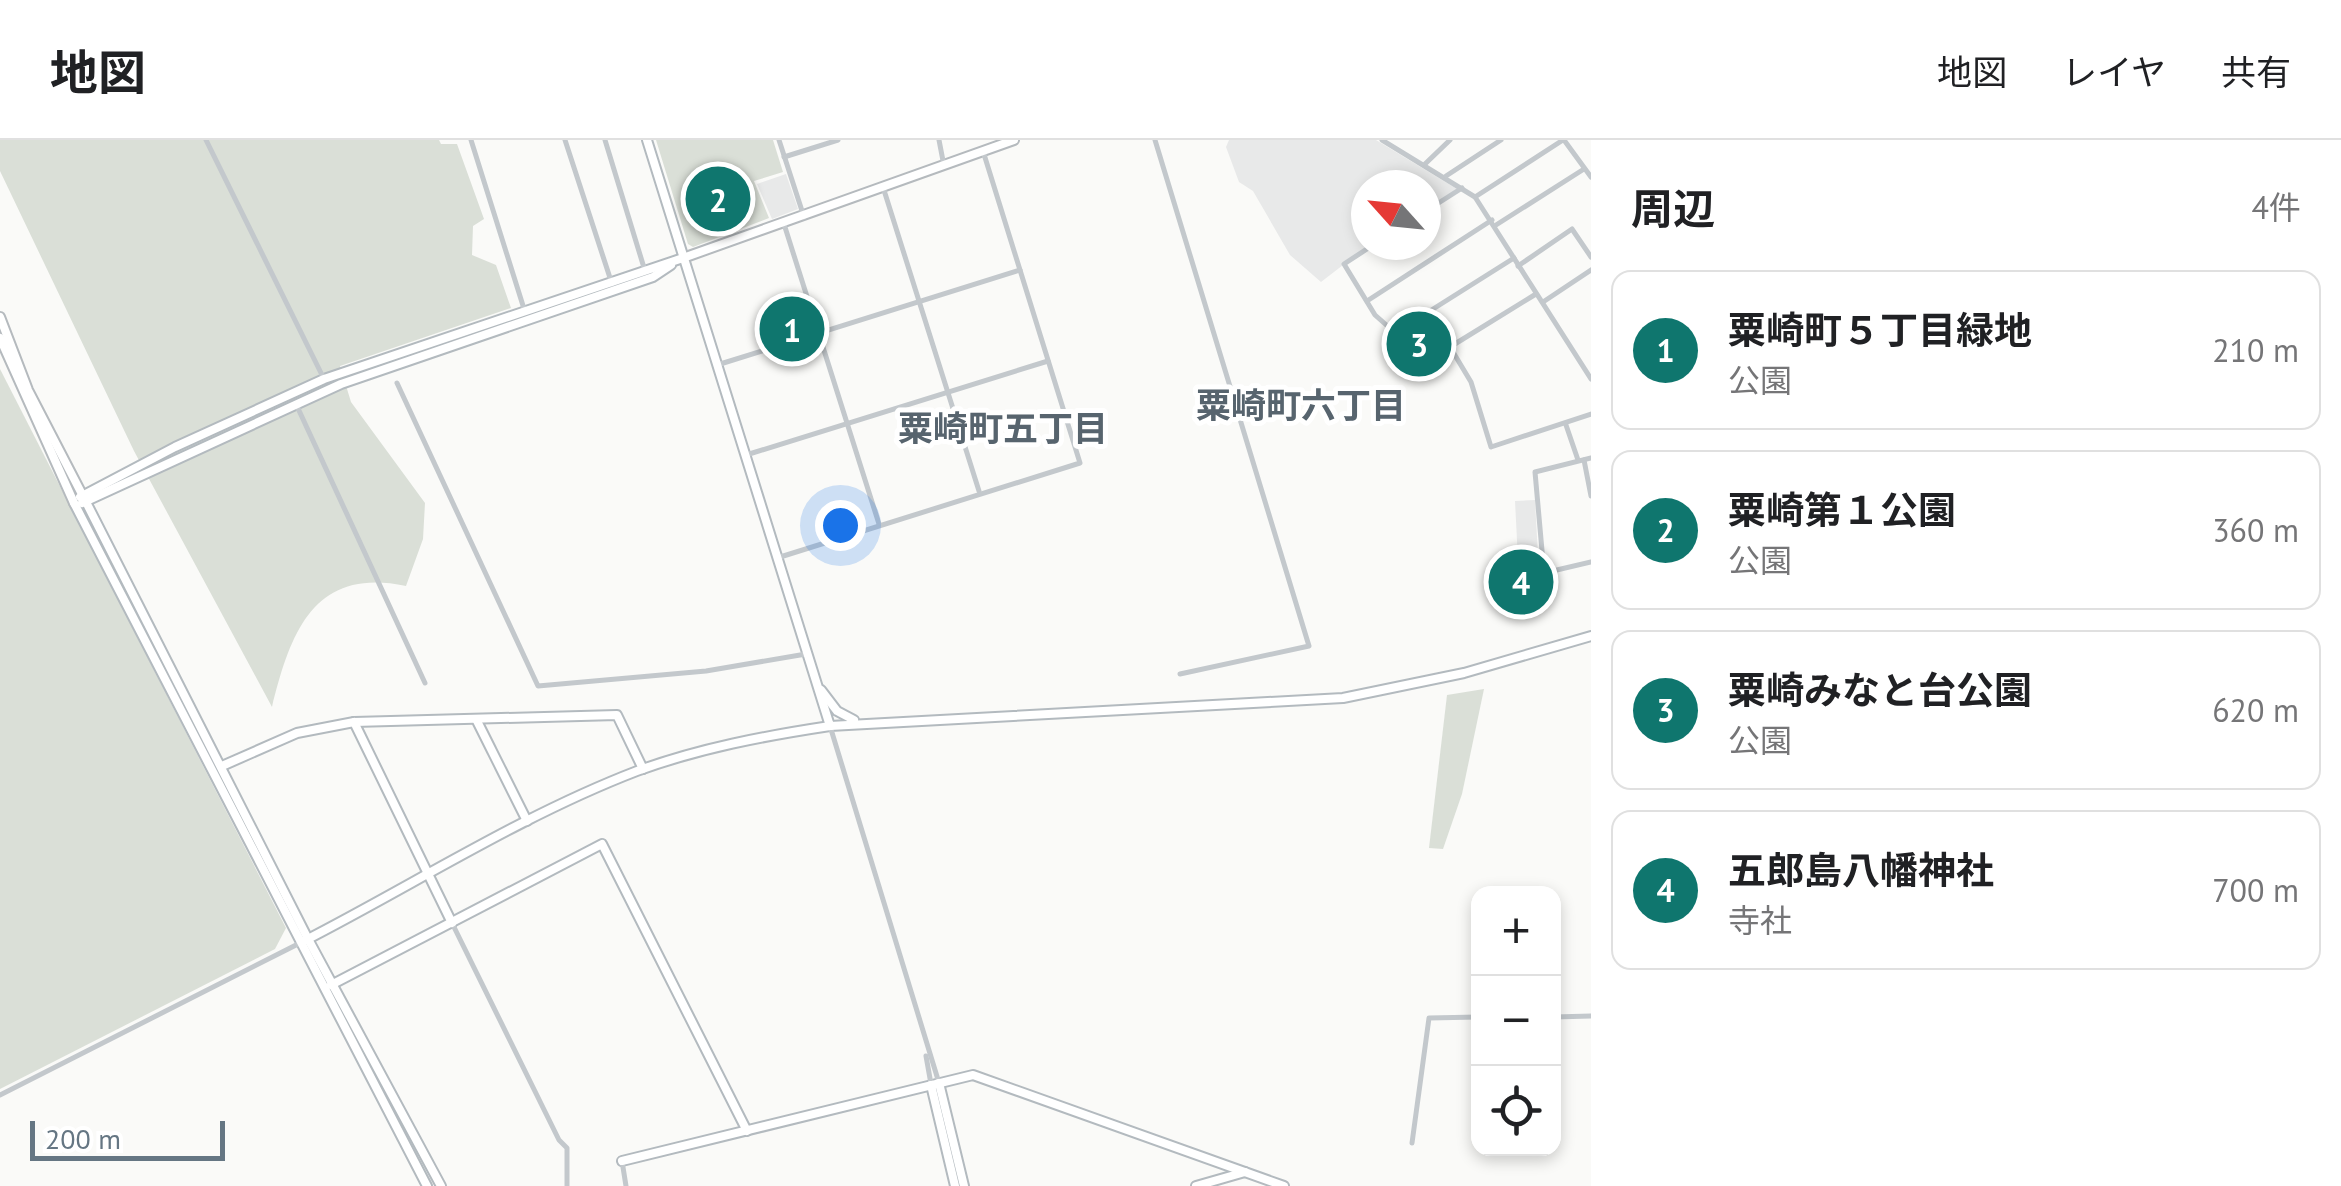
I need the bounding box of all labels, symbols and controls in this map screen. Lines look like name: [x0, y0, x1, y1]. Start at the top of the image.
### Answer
text: 地図: [50, 41, 146, 103]
text: 地図: [1937, 49, 2007, 95]
text: レイヤ: [2062, 49, 2166, 95]
text: 共有: [2221, 49, 2291, 95]
pin: 2: [686, 162, 750, 236]
north arrow: [1351, 170, 1441, 260]
text: 周辺: [1631, 181, 1715, 236]
text: 4件: [2252, 186, 2301, 228]
pin: 1: [760, 292, 824, 366]
text: 粟崎町５丁目緑地: [1728, 305, 2032, 354]
pin: 3: [1386, 306, 1452, 382]
text: 1: [1656, 329, 1675, 371]
text: 210 m: [2212, 329, 2299, 371]
text: 公園: [1728, 359, 1792, 401]
district label: 粟崎町六丁目: [1196, 382, 1406, 428]
district label: 粟崎町五丁目: [898, 405, 1108, 451]
text: 粟崎第１公園: [1728, 485, 1956, 534]
your location: [815, 500, 866, 551]
text: 2: [1656, 509, 1675, 551]
text: 360 m: [2212, 509, 2299, 551]
text: 公園: [1728, 539, 1792, 581]
pin: 4: [1488, 544, 1554, 620]
text: 粟崎みなと台公園: [1728, 665, 2032, 714]
text: 3: [1656, 689, 1675, 731]
text: 620 m: [2212, 689, 2299, 731]
text: 公園: [1728, 719, 1792, 761]
text: 五郎島八幡神社: [1728, 845, 1994, 894]
text: 4: [1656, 869, 1675, 911]
text: 700 m: [2212, 869, 2299, 911]
map controls: [1471, 886, 1561, 1156]
button: +: [1471, 886, 1561, 976]
text: 寺社: [1728, 899, 1792, 941]
button: −: [1471, 976, 1561, 1066]
button: locate: [1471, 1066, 1561, 1156]
scale bar: [30, 1116, 225, 1160]
text: 200 m: [45, 1120, 121, 1157]

